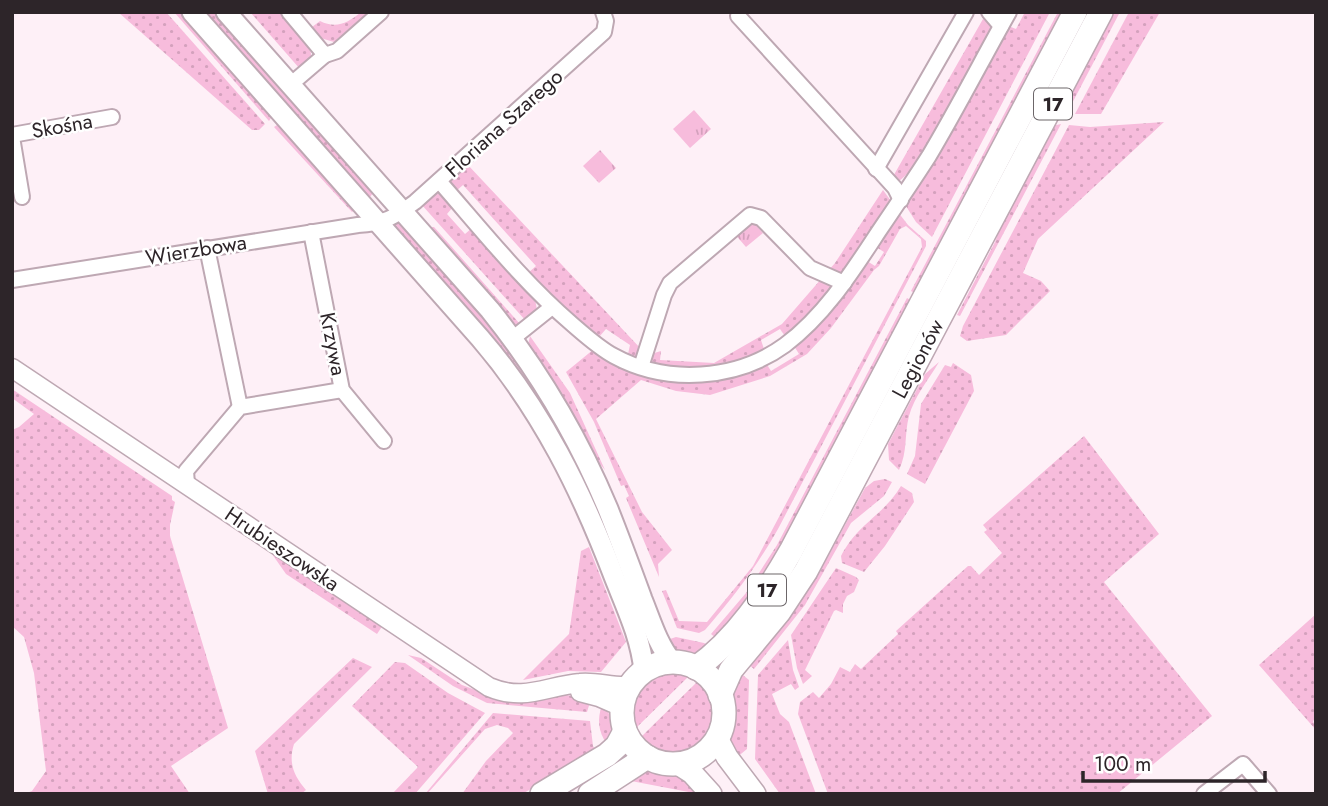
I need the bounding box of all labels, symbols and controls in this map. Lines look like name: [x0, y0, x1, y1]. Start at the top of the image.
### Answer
street label: Floriana Szarego: [438, 62, 570, 184]
road number: 17: [1034, 88, 1072, 120]
street label: Skośna: [29, 106, 95, 146]
street label: Wierzbowa: [143, 227, 249, 273]
street label: Krzywa: [312, 310, 354, 378]
street label: Legionów: [885, 314, 952, 404]
street label: Hrubieszowska: [219, 500, 345, 598]
road number: 17: [748, 575, 786, 606]
scale bar: [1083, 740, 1265, 784]
text: 100 m: [1094, 749, 1151, 779]

